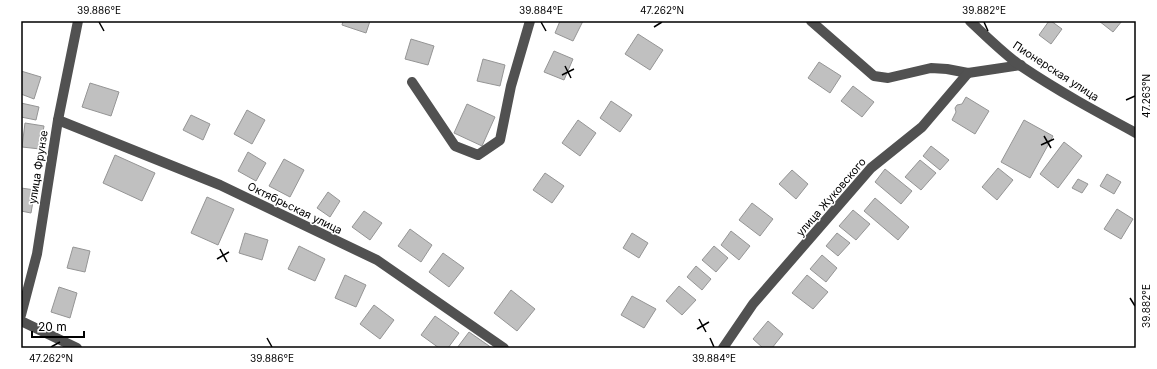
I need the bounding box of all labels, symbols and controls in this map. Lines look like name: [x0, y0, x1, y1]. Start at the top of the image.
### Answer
text: 39.886°E: [77, 4, 121, 16]
text: 39.884°E: [519, 4, 563, 16]
text: 47.262°N: [640, 4, 684, 16]
text: 39.882°E: [962, 4, 1006, 16]
street label: Пионерская улица: [1010, 38, 1102, 104]
text: 47.263°N: [1140, 74, 1152, 118]
street label: улица Фрунзе: [25, 129, 51, 205]
street label: улица Жуковского: [793, 155, 869, 239]
street label: Октябрьская улица: [245, 179, 345, 237]
text: 39.882°E: [1140, 284, 1152, 328]
scale bar: [32, 313, 84, 339]
text: 20 m: [38, 319, 67, 334]
text: 47.262°N: [29, 352, 73, 364]
text: 39.886°E: [250, 352, 294, 364]
text: 39.884°E: [692, 352, 736, 364]

